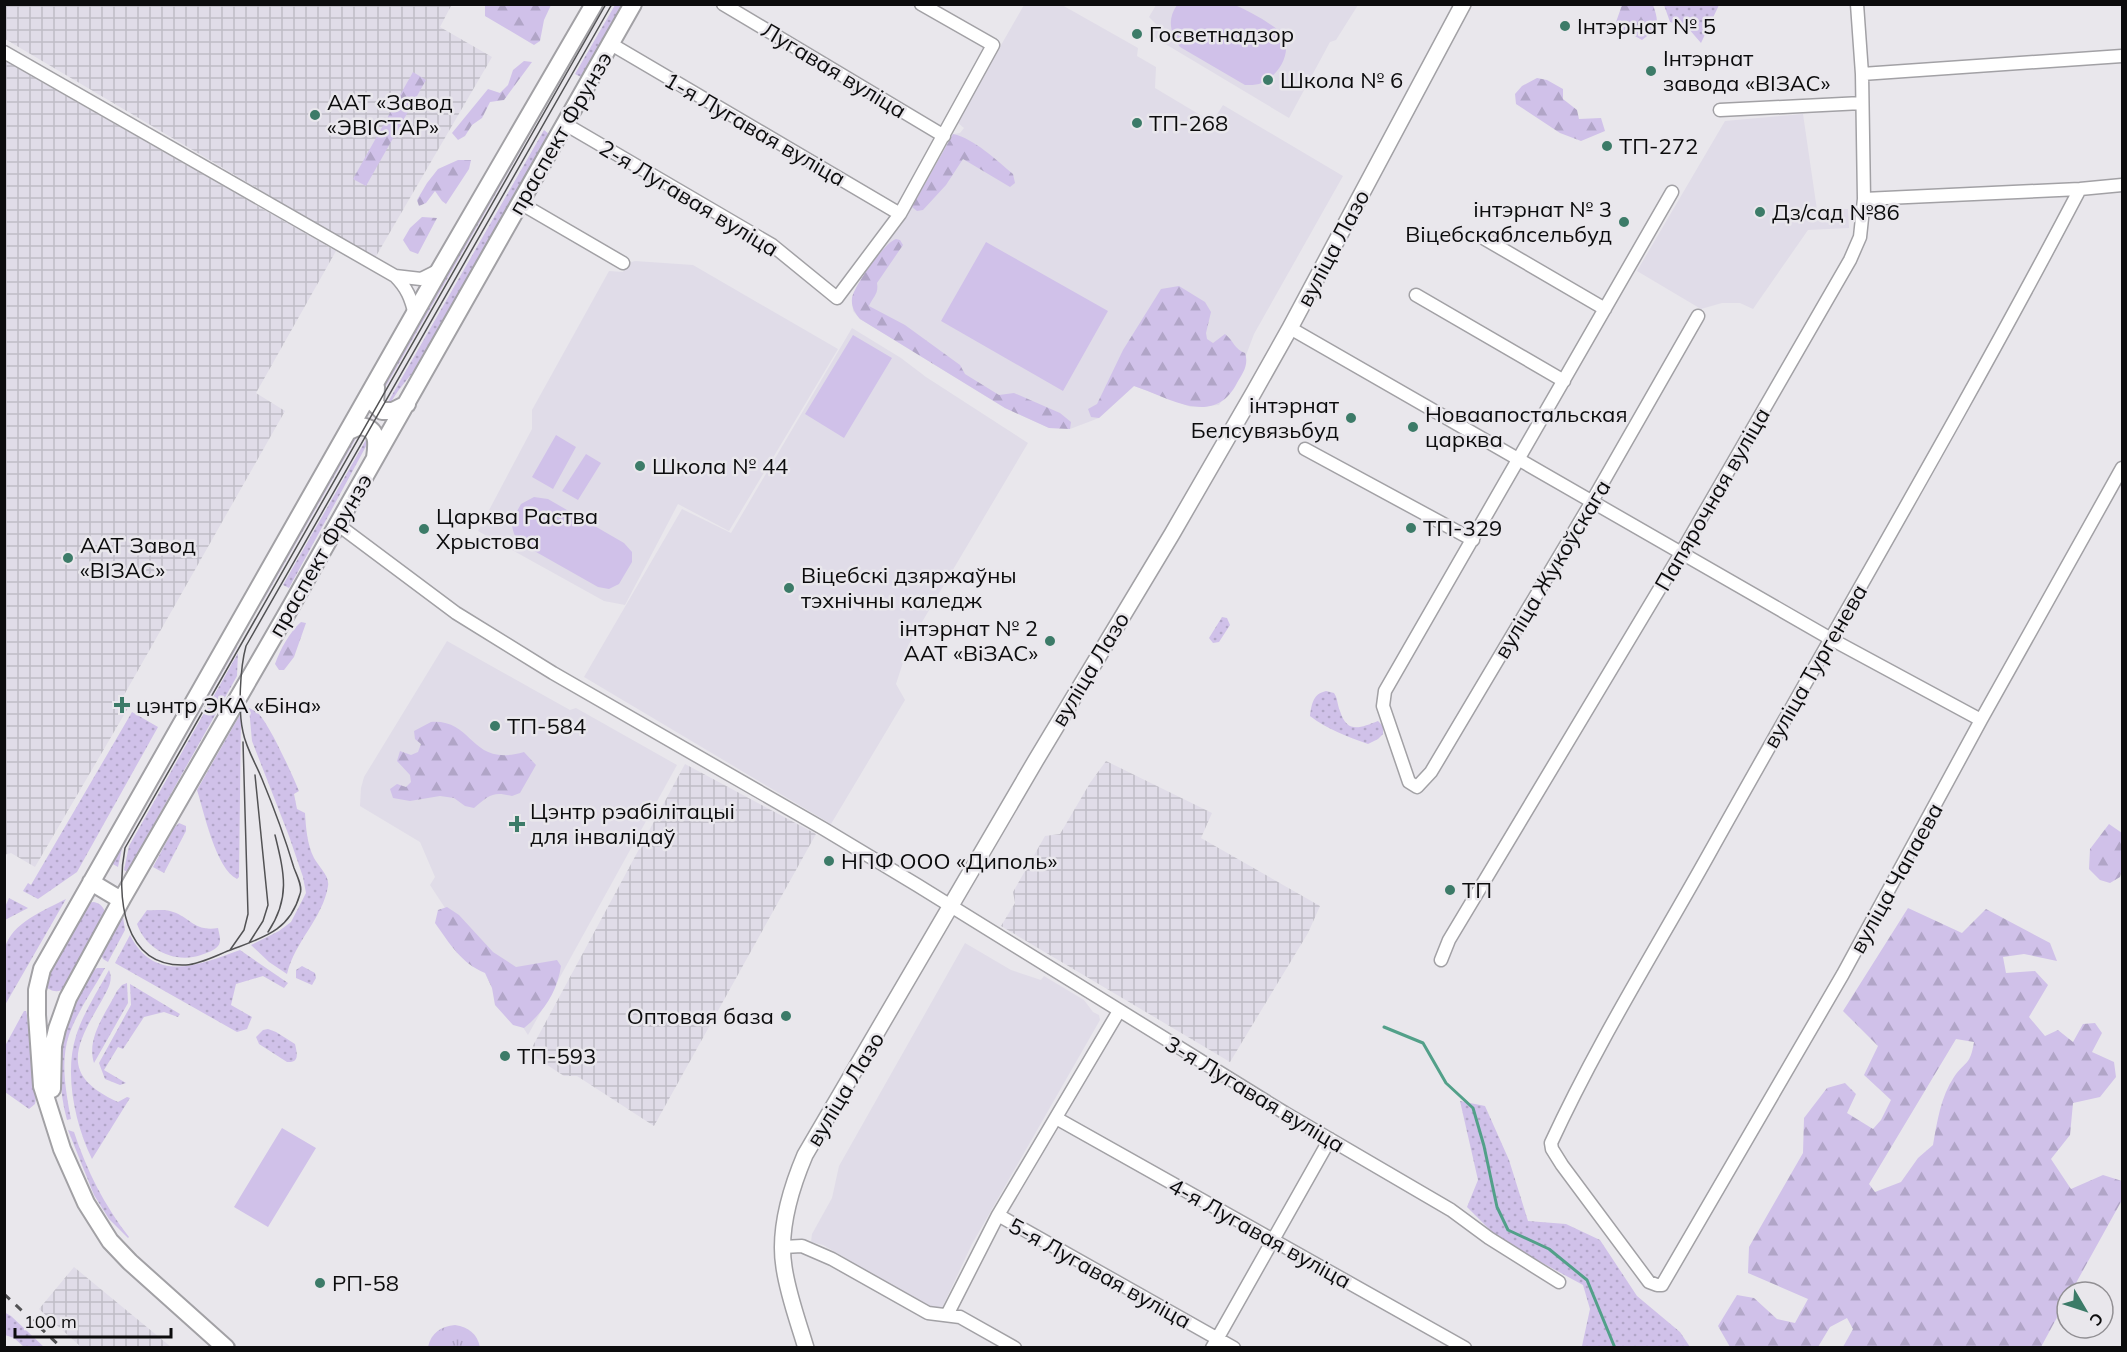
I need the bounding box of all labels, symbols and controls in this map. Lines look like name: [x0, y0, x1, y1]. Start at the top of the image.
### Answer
place label: Інтэрнат № 5: [1577, 12, 1716, 40]
street label: Лугавая вуліца: [756, 16, 912, 124]
marker: Інтэрнат № 5: [1558, 19, 1572, 33]
place label: Госветнадзор: [1149, 20, 1294, 48]
marker: Госветнадзор: [1130, 27, 1144, 41]
place label: Інтэрнат завода «ВІЗАС»: [1663, 44, 1830, 97]
street label: праспект Фрунзэ: [502, 46, 618, 220]
marker: Інтэрнат завода «ВІЗАС»: [1644, 64, 1658, 78]
street label: 1-я Лугавая вуліца: [659, 66, 851, 192]
place label: Школа № 6: [1280, 66, 1403, 94]
marker: Школа № 6: [1261, 73, 1275, 87]
place label: ААТ «Завод «ЭВІСТАР»: [327, 88, 453, 141]
marker: ААТ «Завод «ЭВІСТАР»: [308, 108, 322, 122]
place label: ТП-268: [1149, 109, 1228, 137]
marker: ТП-268: [1130, 116, 1144, 130]
place label: ТП-272: [1619, 132, 1698, 160]
street label: 2-я Лугавая вуліца: [594, 133, 784, 263]
marker: ТП-272: [1600, 139, 1614, 153]
street label: вуліца Лазо: [1290, 185, 1376, 311]
place label: інтэрнат № 3 Віцебскаблсельбуд: [1405, 195, 1612, 248]
place label: Дз/сад №86: [1772, 198, 1900, 226]
marker: Дз/сад №86: [1753, 205, 1767, 219]
marker: інтэрнат № 3 Віцебскаблсельбуд: [1617, 215, 1631, 229]
place label: інтэрнат Белсувязьбуд: [1191, 391, 1339, 444]
place label: Новаапостальская царква: [1425, 400, 1628, 453]
street label: Папярочная вуліца: [1648, 402, 1776, 596]
marker: інтэрнат Белсувязьбуд: [1344, 411, 1358, 425]
marker: Новаапостальская царква: [1406, 420, 1420, 434]
place label: Школа № 44: [652, 452, 788, 480]
marker: Школа № 44: [633, 459, 647, 473]
street label: праспект Фрунзэ: [262, 468, 378, 642]
street label: вуліца Жукоўскага: [1488, 475, 1616, 663]
place label: Царква Раства Хрыстова: [436, 502, 598, 555]
place label: ТП-329: [1423, 514, 1502, 542]
marker: ТП-329: [1404, 521, 1418, 535]
marker: Царква Раства Хрыстова: [417, 522, 431, 536]
place label: ААТ Завод «ВІЗАС»: [80, 531, 196, 584]
marker: ААТ Завод «ВІЗАС»: [61, 551, 75, 565]
place label: Віцебскі дзяржаўны тэхнічны каледж: [801, 561, 1017, 614]
street label: вуліца Тургенева: [1757, 579, 1873, 753]
marker: Віцебскі дзяржаўны тэхнічны каледж: [782, 581, 796, 595]
street label: вуліца Лазо: [1045, 607, 1135, 731]
place label: інтэрнат № 2 ААТ «ВіЗАС»: [899, 614, 1038, 667]
marker: інтэрнат № 2 ААТ «ВіЗАС»: [1043, 634, 1057, 648]
place label: цэнтр ЭКА «Біна»: [136, 691, 321, 719]
marker: цэнтр ЭКА «Біна»: [113, 696, 131, 714]
place label: ТП-584: [507, 712, 586, 740]
marker: ТП-584: [488, 719, 502, 733]
place label: Цэнтр рэабілітацыі для інвалідаў: [530, 797, 735, 850]
street label: вуліца Чапаева: [1843, 798, 1949, 958]
marker: Цэнтр рэабілітацыі для інвалідаў: [508, 815, 526, 833]
place label: НПФ ООО «Диполь»: [841, 847, 1057, 875]
marker: НПФ ООО «Диполь»: [822, 854, 836, 868]
place label: ТП: [1462, 876, 1492, 904]
marker: ТП: [1443, 883, 1457, 897]
place label: Оптовая база: [627, 1002, 774, 1030]
marker: Оптовая база: [779, 1009, 793, 1023]
street label: вуліца Лазо: [800, 1027, 890, 1151]
street label: 3-я Лугавая вуліца: [1160, 1029, 1350, 1159]
place label: ТП-593: [517, 1042, 596, 1070]
marker: ТП-593: [498, 1049, 512, 1063]
street label: 4-я Лугавая вуліца: [1164, 1171, 1356, 1295]
street label: 5-я Лугавая вуліца: [1004, 1211, 1196, 1335]
place label: РП-58: [332, 1269, 399, 1297]
marker: РП-58: [313, 1276, 327, 1290]
north arrow: [2055, 1280, 2115, 1340]
scale bar: [15, 1301, 171, 1339]
text: С: [2085, 1309, 2108, 1330]
text: 100 m: [24, 1310, 77, 1333]

